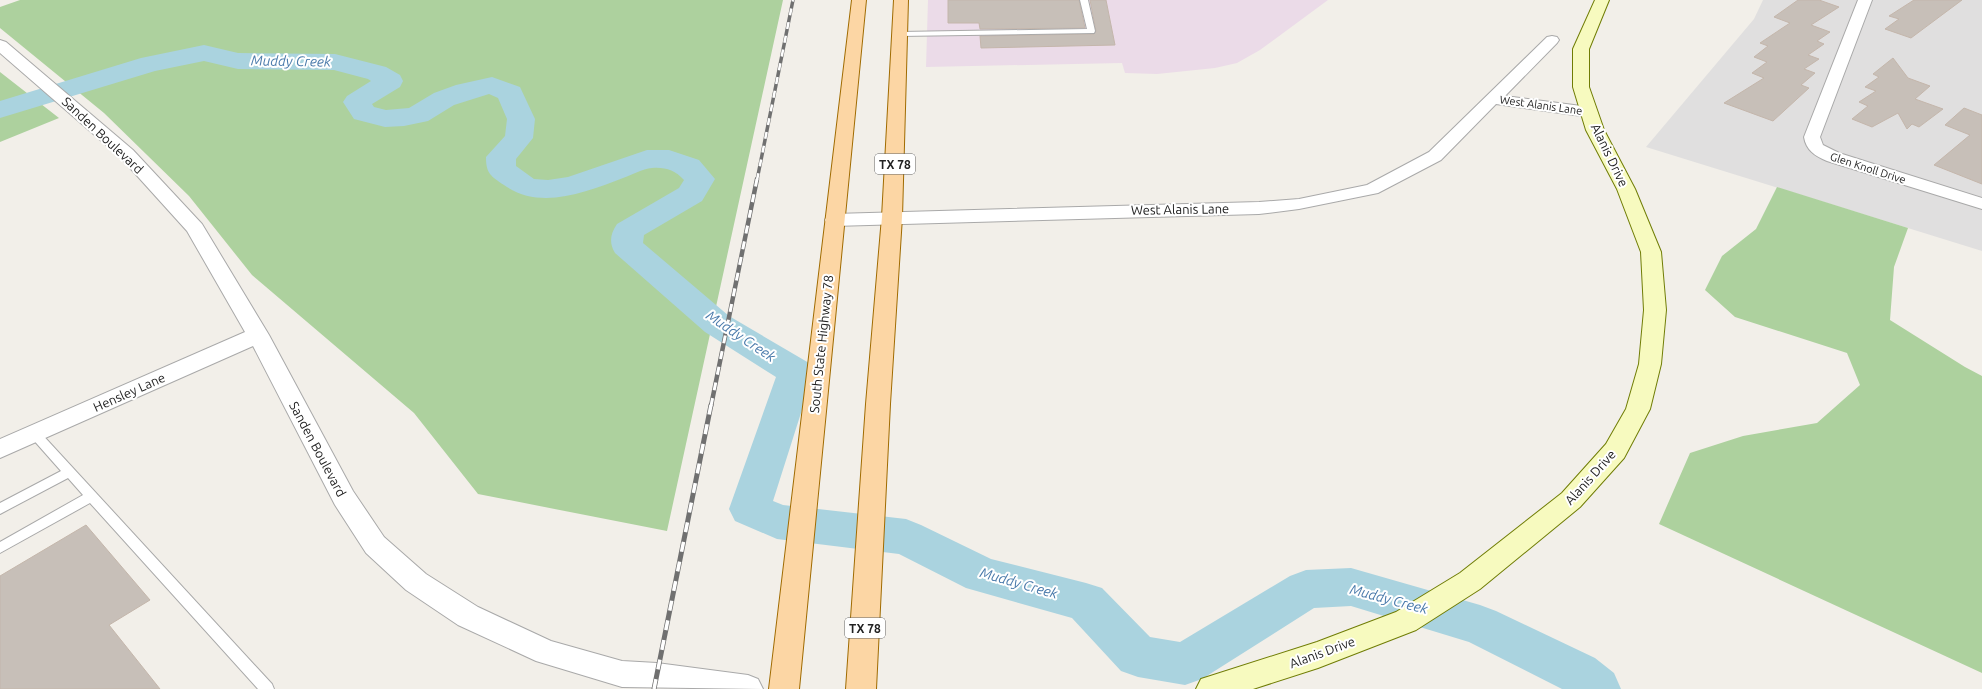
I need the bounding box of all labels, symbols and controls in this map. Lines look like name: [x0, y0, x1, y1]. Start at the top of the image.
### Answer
water label: Muddy Creek: [251, 52, 332, 70]
street label: West Alanis Lane: [1499, 93, 1583, 117]
street label: Sanden Boulevard: [60, 94, 146, 176]
street label: Alanis Drive: [1589, 121, 1631, 189]
street label: Glen Knoll Drive: [1829, 150, 1907, 186]
road number: TX 78: [875, 154, 915, 174]
street label: West Alanis Lane: [1131, 201, 1229, 217]
street label: South State Highway 78: [807, 274, 835, 414]
water label: Muddy Creek: [703, 307, 779, 366]
street label: Hensley Lane: [91, 370, 167, 414]
street label: Sanden Boulevard: [287, 399, 349, 499]
street label: Alanis Drive: [1562, 447, 1618, 507]
water label: Muddy Creek: [978, 564, 1061, 602]
water label: Muddy Creek: [1348, 581, 1431, 617]
road number: TX 78: [845, 618, 885, 638]
street label: Alanis Drive: [1287, 634, 1357, 670]

